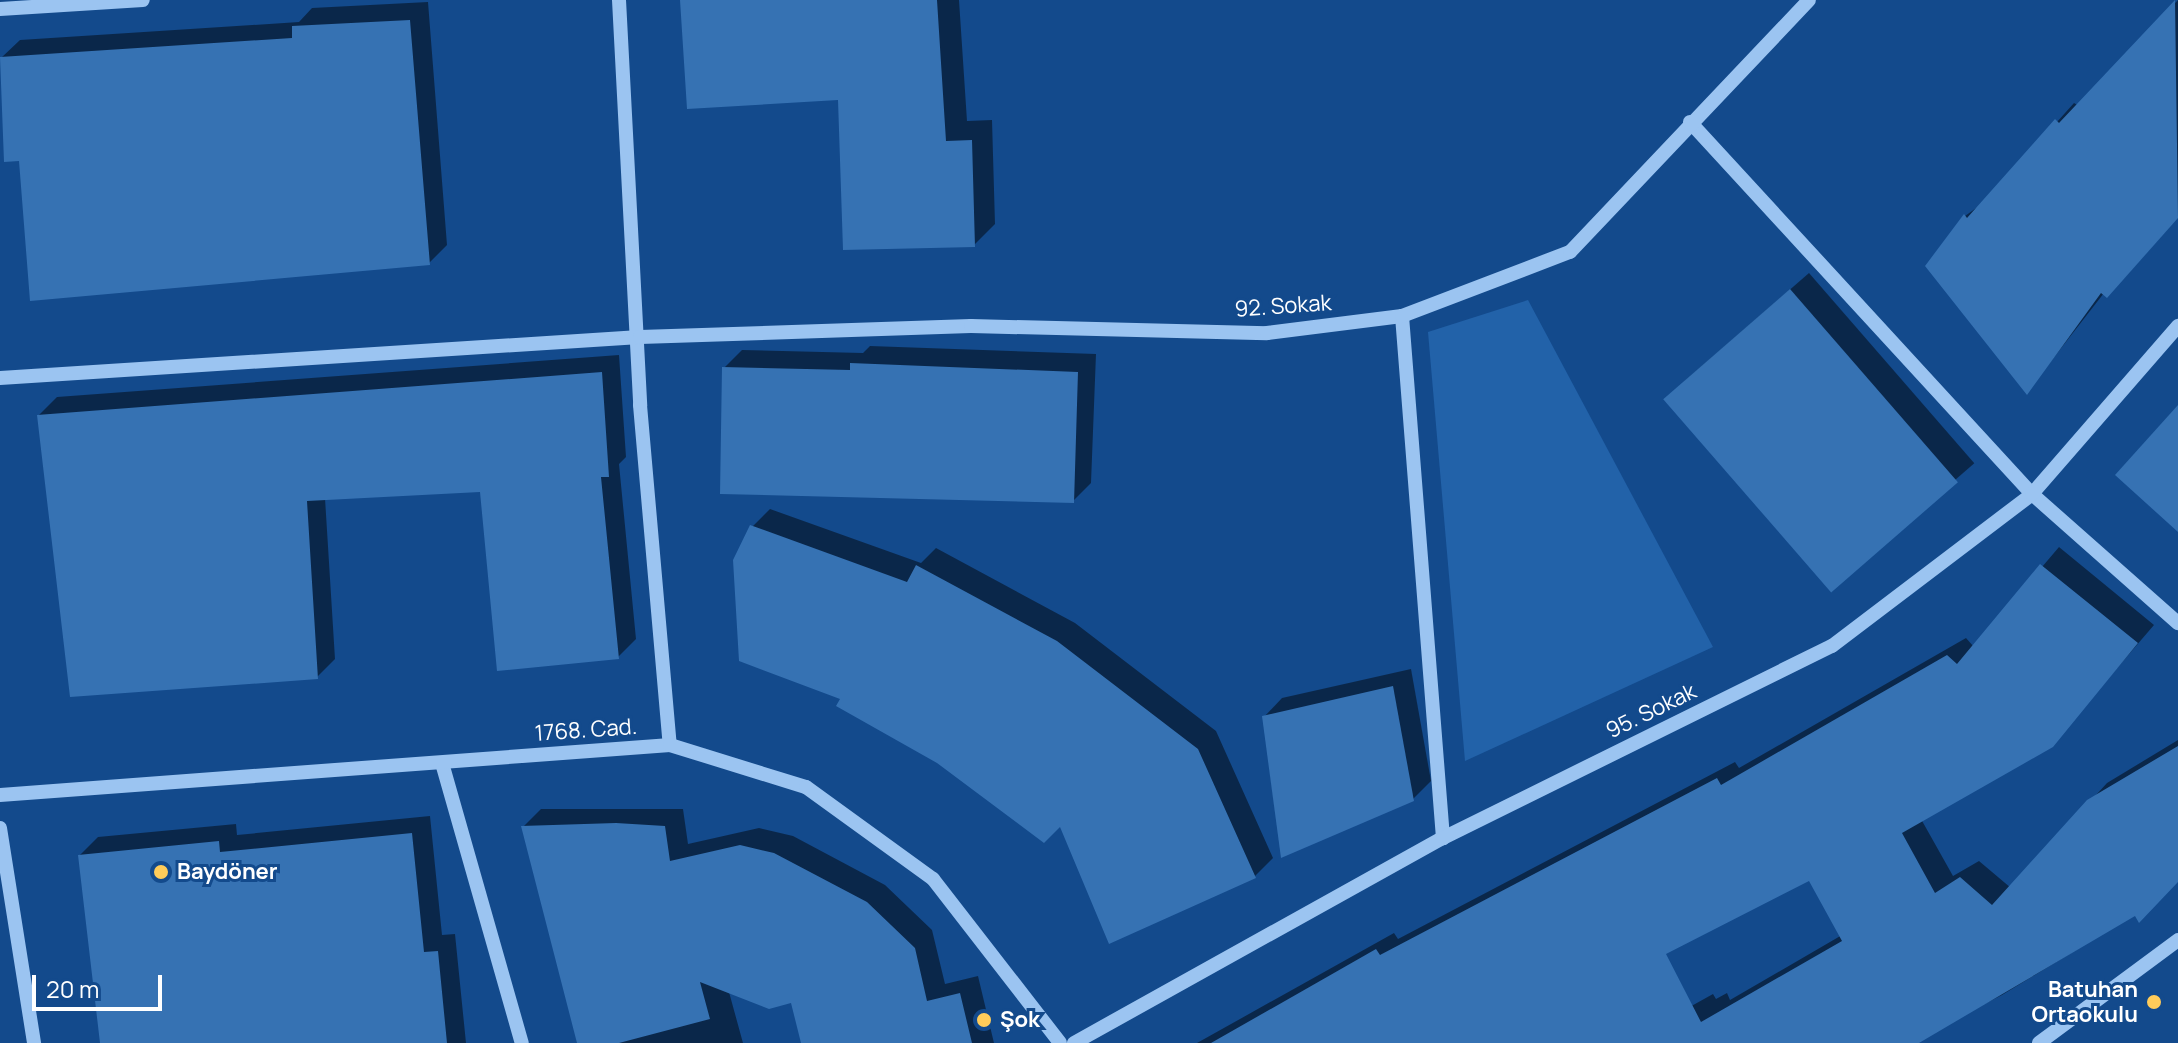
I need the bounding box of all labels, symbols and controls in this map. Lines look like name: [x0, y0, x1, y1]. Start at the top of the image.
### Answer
street label: 92. Sokak: [1234, 289, 1332, 323]
street label: 95. Sokak: [1602, 678, 1700, 744]
street label: 1768. Cad.: [534, 713, 638, 747]
place label: Baydöner: [177, 859, 278, 885]
marker: Baydöner: [152, 863, 170, 881]
scale bar: [36, 959, 166, 1009]
text: 20 m: [46, 972, 99, 1005]
place label: Batuhan Ortaokulu: [2031, 976, 2138, 1028]
marker: Batuhan Ortaokulu: [2145, 993, 2163, 1011]
place label: Şok: [1000, 1007, 1040, 1033]
marker: Şok: [975, 1011, 993, 1029]

